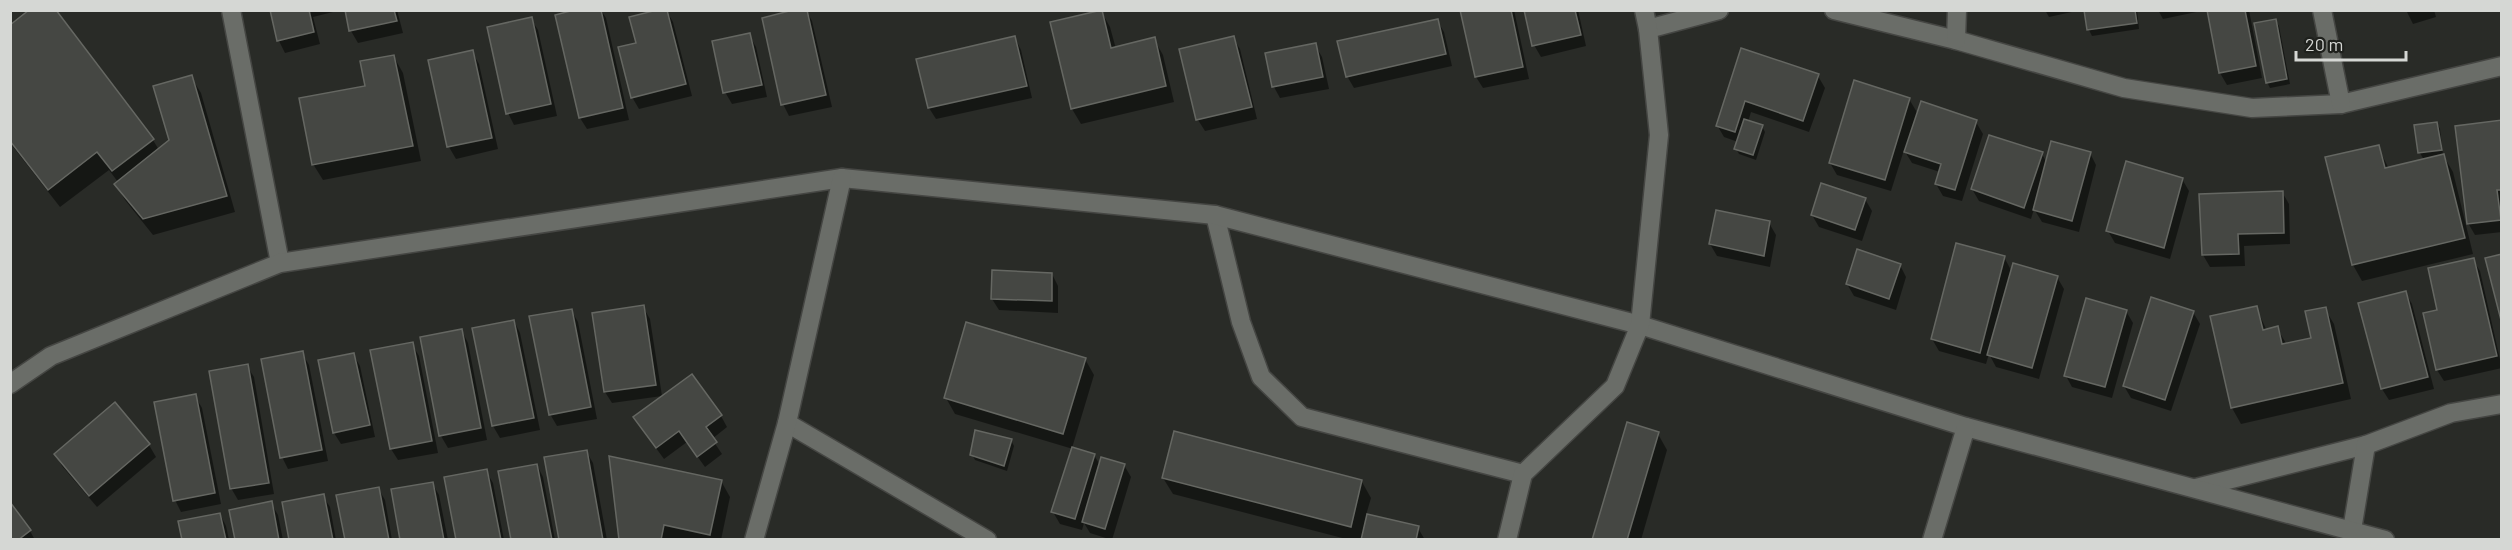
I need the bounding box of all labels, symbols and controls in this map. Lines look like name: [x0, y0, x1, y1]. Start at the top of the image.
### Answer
scale bar: [2296, 24, 2406, 62]
text: 20 m: [2305, 33, 2343, 55]

